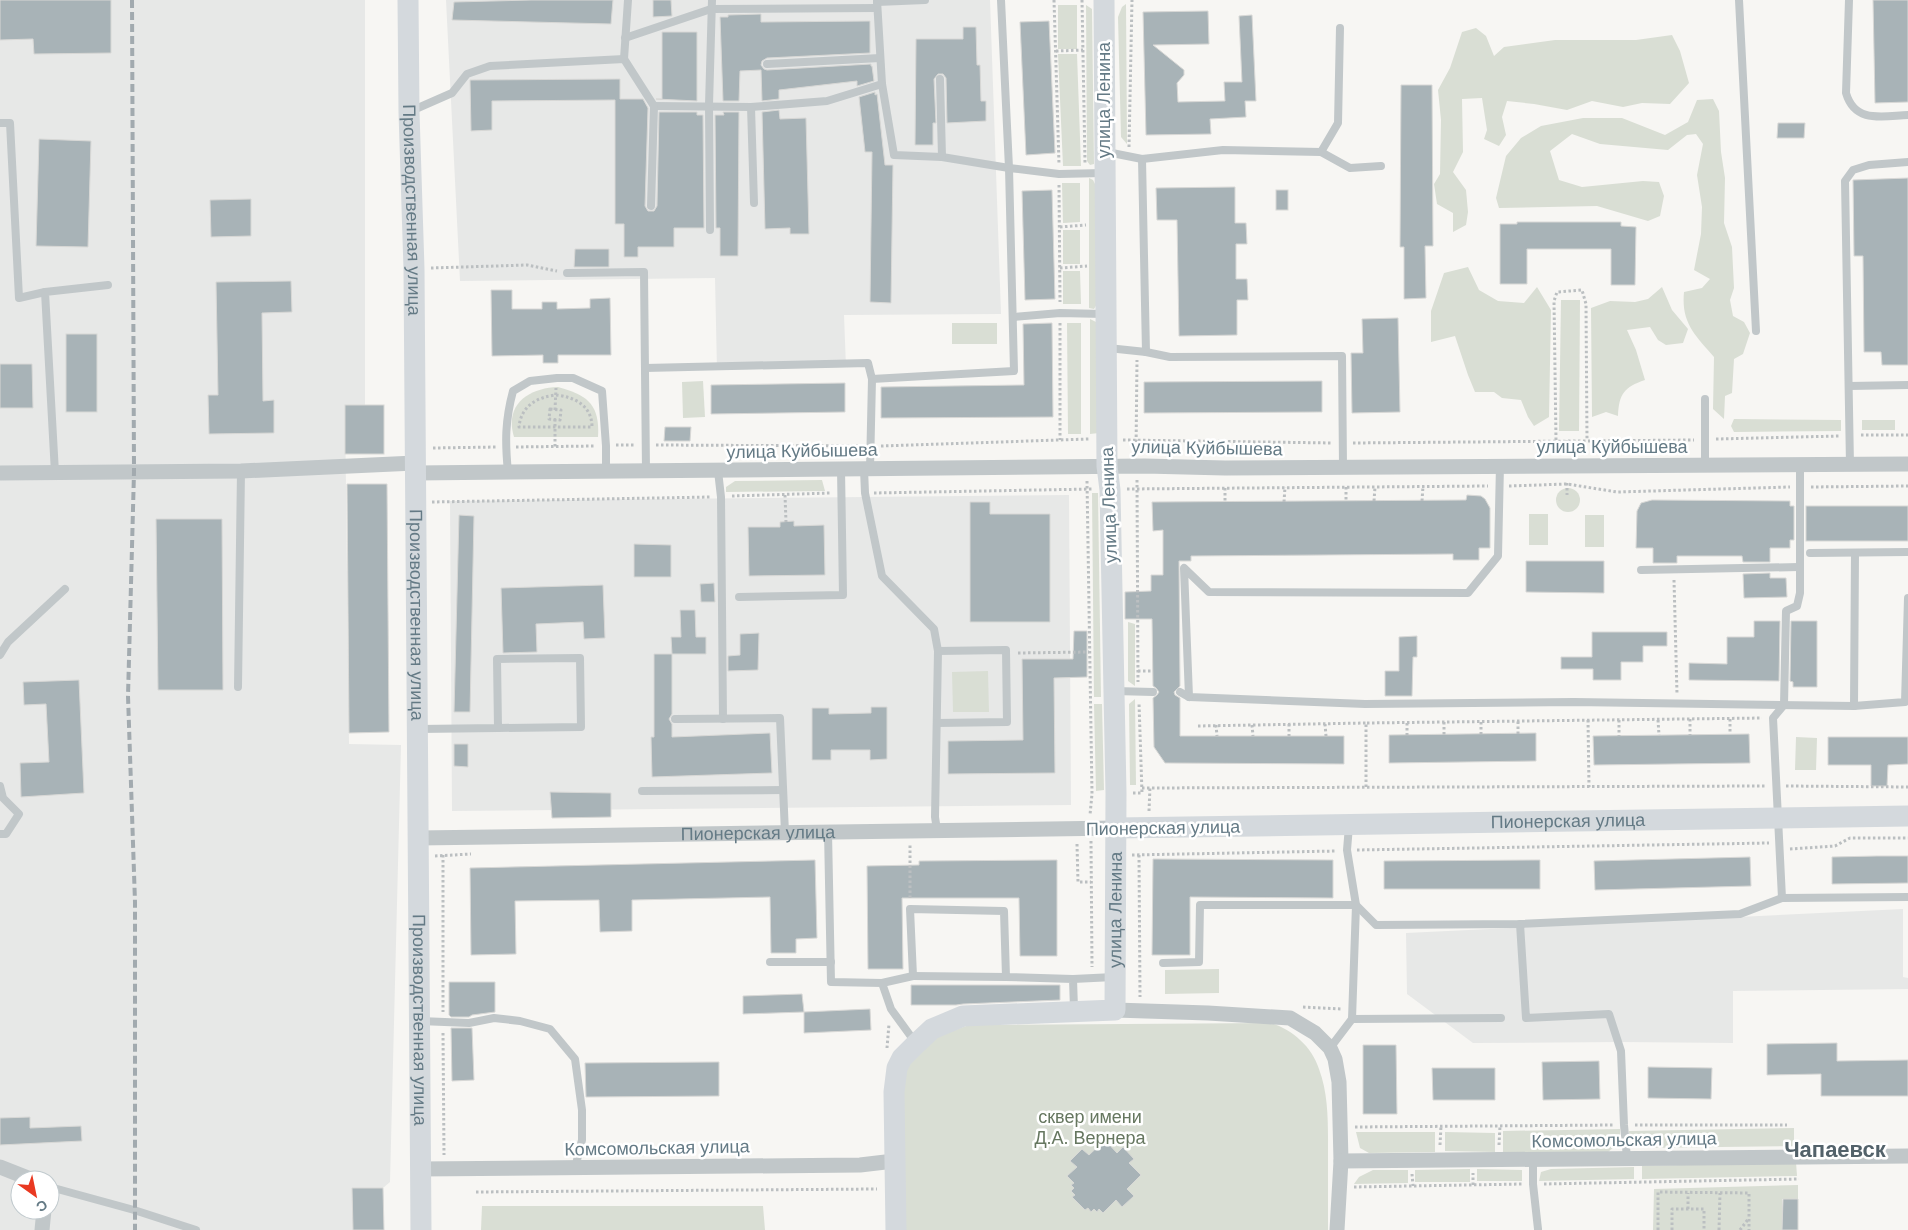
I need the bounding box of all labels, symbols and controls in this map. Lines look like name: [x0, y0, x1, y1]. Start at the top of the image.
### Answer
street label: улица Ленина: [1094, 41, 1114, 158]
street label: Производственная улица: [399, 104, 424, 317]
street label: улица Куйбышева: [1131, 437, 1284, 459]
street label: улица Куйбышева: [1536, 437, 1689, 457]
street label: улица Куйбышева: [726, 440, 879, 462]
street label: улица Ленина: [1097, 446, 1121, 563]
street label: Производственная улица: [406, 509, 427, 722]
street label: Пионерская улица: [1491, 810, 1646, 832]
street label: Пионерская улица: [1086, 817, 1241, 839]
street label: Пионерская улица: [681, 822, 836, 844]
street label: улица Ленина: [1105, 851, 1126, 968]
street label: Производственная улица: [409, 914, 430, 1127]
park label: сквер имени Д.А. Вернера: [1034, 1107, 1147, 1148]
street label: Комсомольская улица: [1531, 1128, 1718, 1152]
street label: Комсомольская улица: [564, 1136, 751, 1160]
district label: Чапаевск: [1784, 1137, 1887, 1162]
north arrow: [10, 1170, 60, 1220]
text: С: [33, 1196, 51, 1215]

